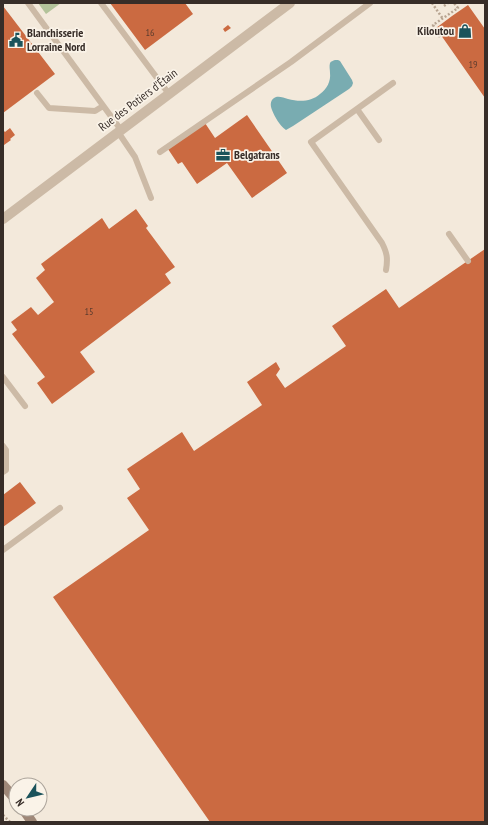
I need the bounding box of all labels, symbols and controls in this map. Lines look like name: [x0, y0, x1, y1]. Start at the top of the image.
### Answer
place label: Kiloutou: [417, 23, 454, 38]
shop icon: Kiloutou: [457, 23, 473, 39]
place label: Blanchisserie Lorraine Nord: [27, 25, 85, 54]
house number: 16: [146, 26, 155, 39]
public building icon: Blanchisserie Lorraine Nord: [8, 32, 24, 48]
house number: 19: [469, 58, 478, 71]
street label: Rue des Potiers d'Étain: [95, 65, 180, 134]
office icon: Belgatrans: [215, 147, 231, 163]
place label: Belgatrans: [234, 147, 280, 162]
house number: 15: [85, 305, 94, 318]
north arrow: [8, 777, 48, 817]
text: N: [12, 796, 27, 809]

